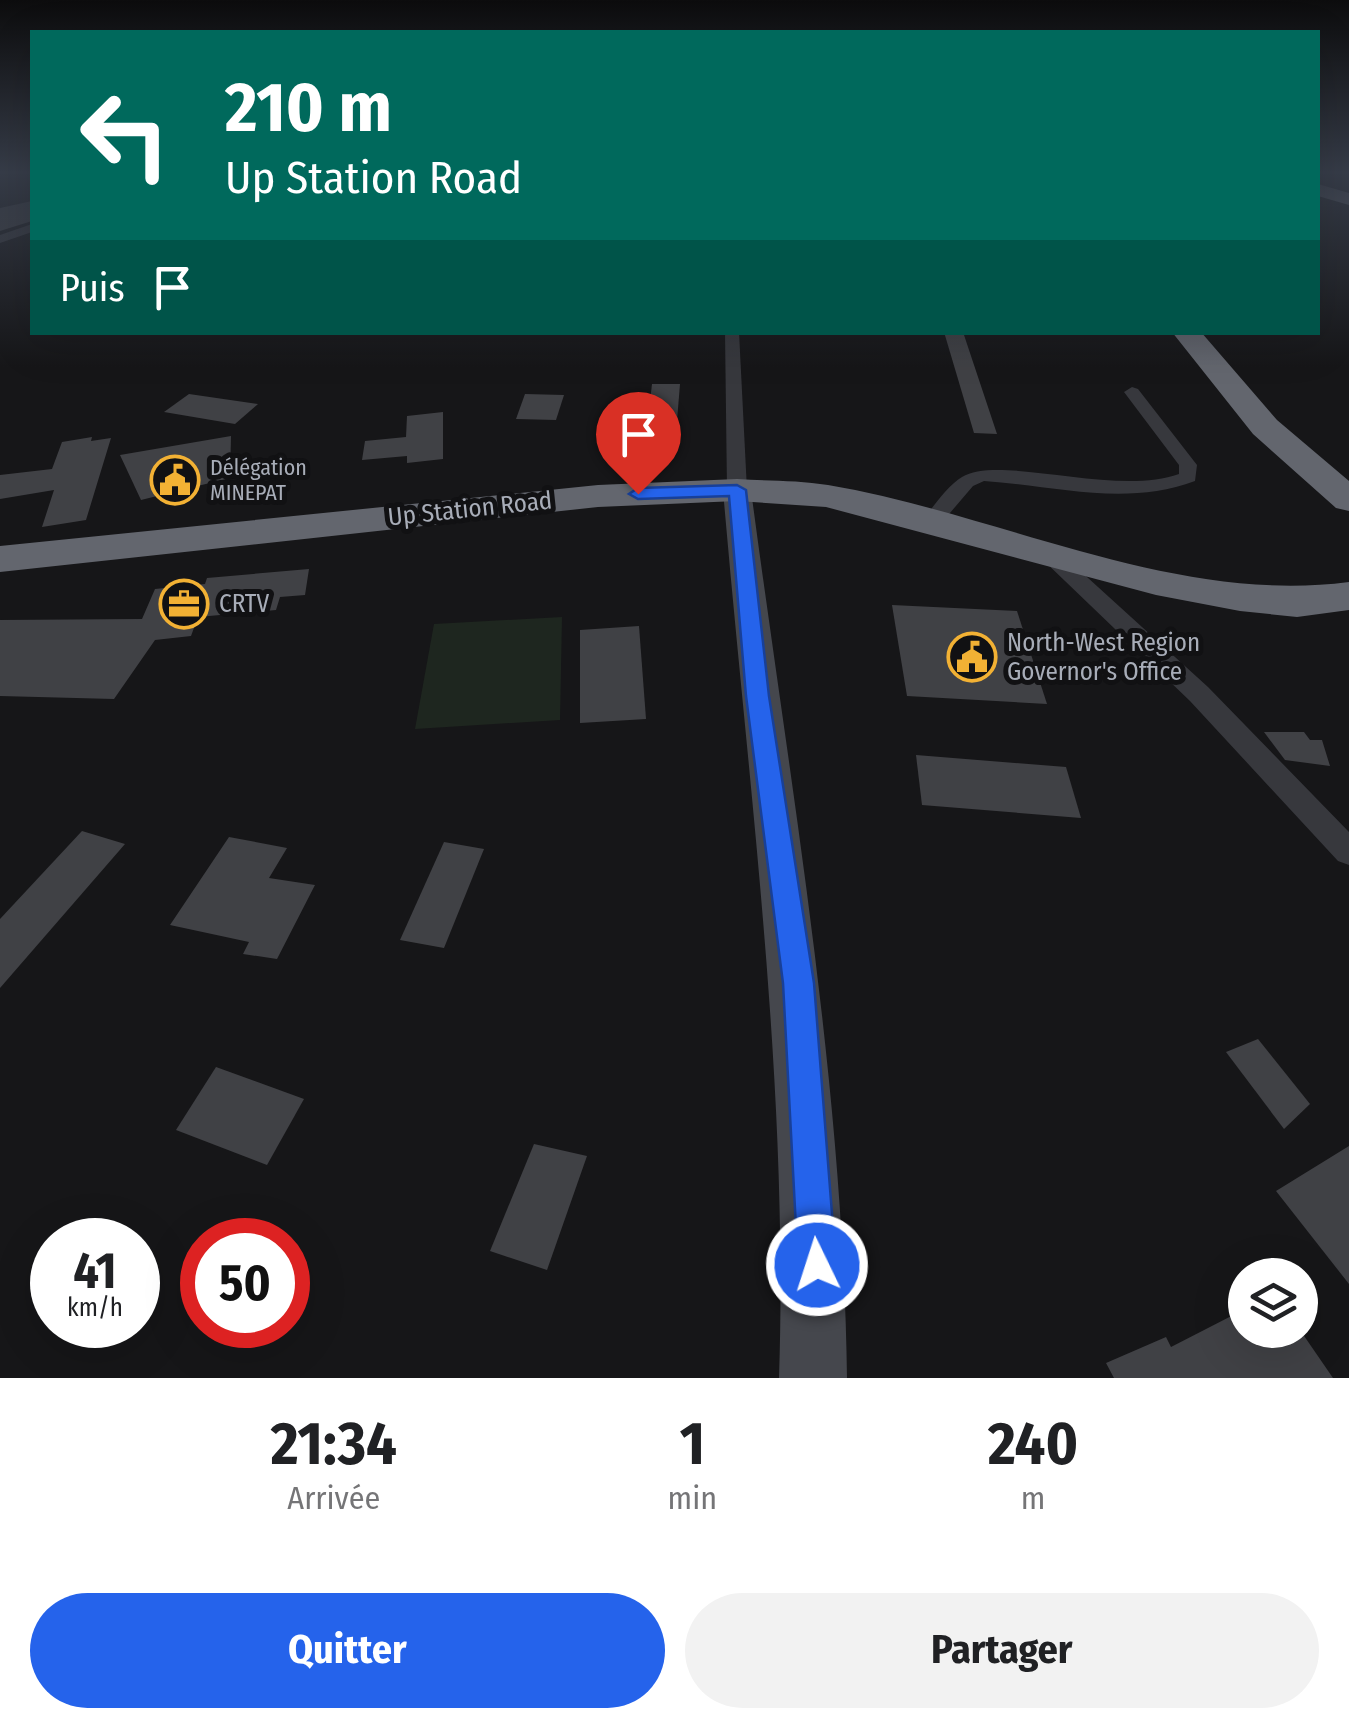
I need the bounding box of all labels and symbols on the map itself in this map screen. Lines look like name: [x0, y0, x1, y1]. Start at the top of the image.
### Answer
pin: [596, 392, 681, 495]
public building icon: Délégation MINEPAT: [149, 454, 201, 506]
place label: Délégation MINEPAT: [210, 454, 307, 506]
street label: Up Station Road: [386, 485, 554, 533]
office icon: CRTV: [158, 578, 210, 630]
place label: CRTV: [219, 589, 269, 619]
place label: North-West Region Governor's Office: [1007, 628, 1200, 687]
public building icon: North-West Region Governor's Office: [946, 631, 998, 683]
position arrow: [765, 1213, 869, 1317]
speed limit sign: 50: [180, 1218, 310, 1348]

